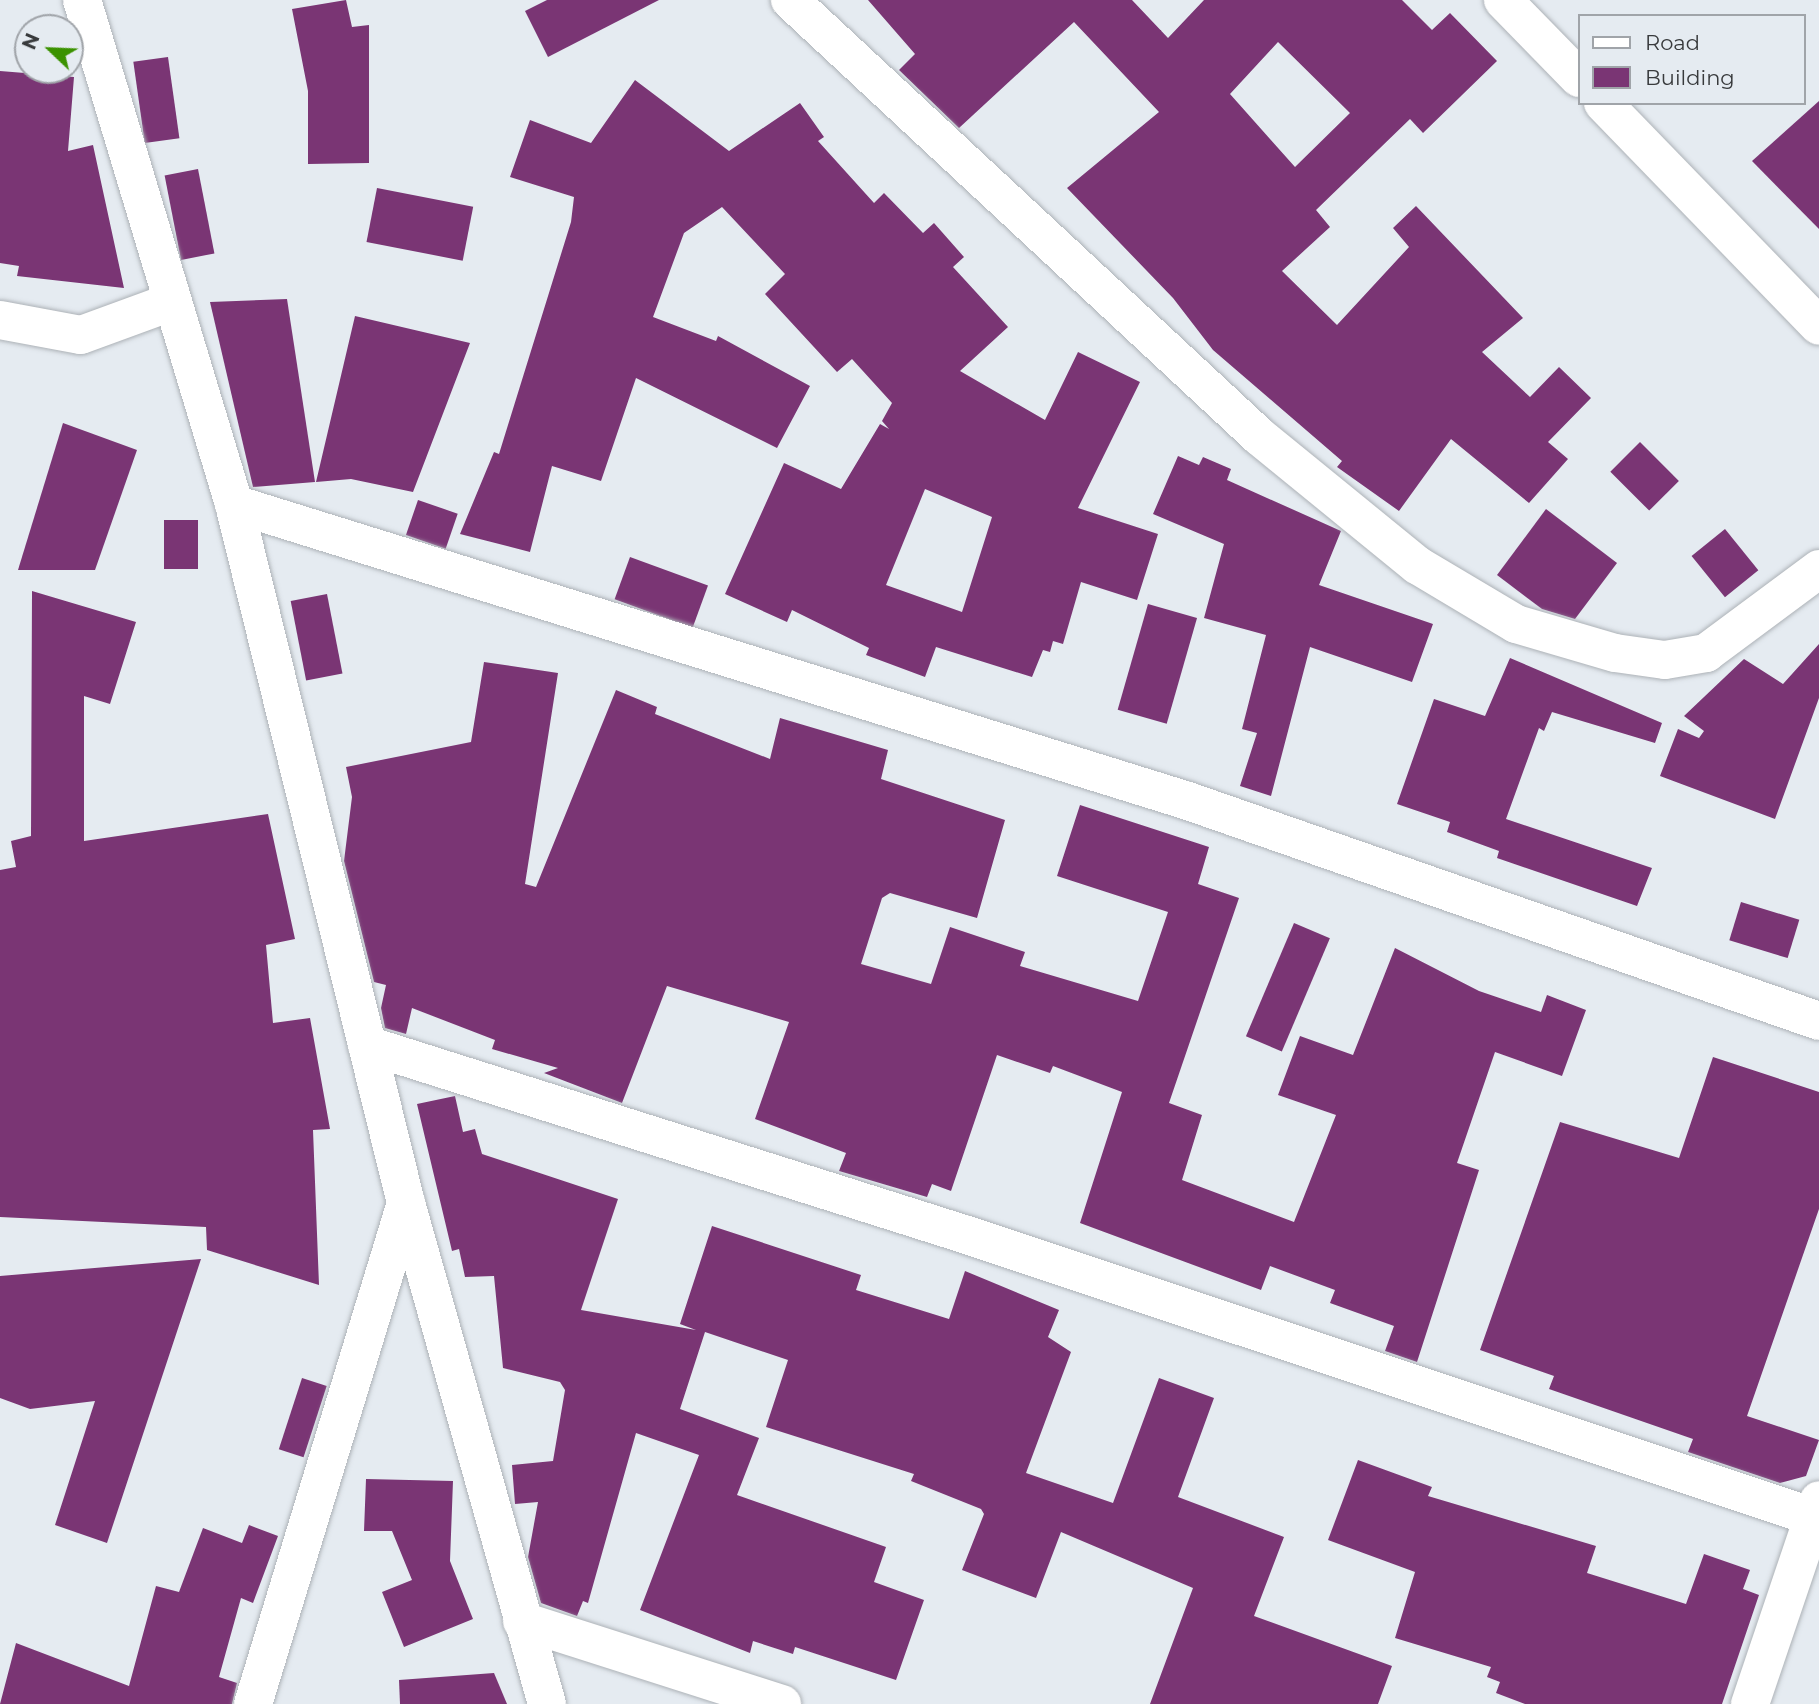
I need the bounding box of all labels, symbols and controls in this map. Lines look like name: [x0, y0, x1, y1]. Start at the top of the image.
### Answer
north arrow: [14, 14, 84, 84]
legend: [1577, 14, 1805, 105]
text: N: [17, 30, 45, 53]
text: Road: [1645, 30, 1700, 55]
text: Building: [1645, 65, 1735, 90]

